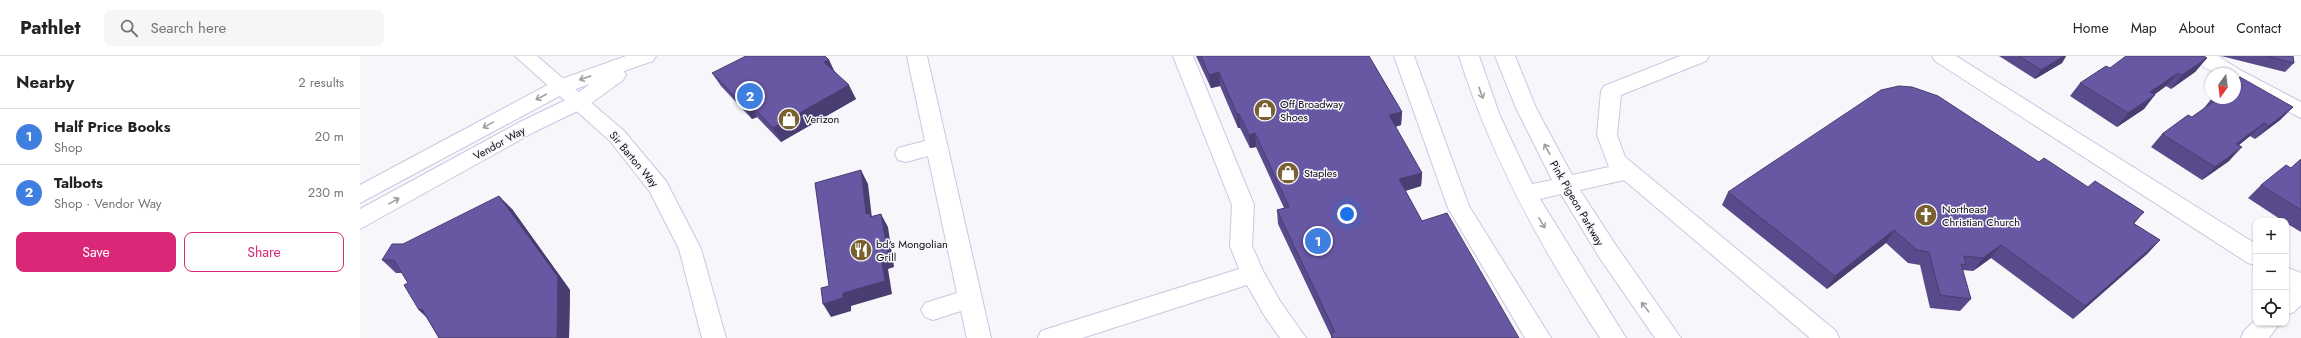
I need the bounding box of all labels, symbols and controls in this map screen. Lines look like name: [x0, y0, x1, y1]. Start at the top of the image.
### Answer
search box: [104, 10, 384, 46]
text: Pathlet: [20, 14, 80, 41]
icon: search: [118, 17, 140, 39]
text: Search here: [150, 17, 226, 39]
text: Home: [2073, 18, 2109, 38]
text: Map: [2131, 18, 2157, 38]
text: About: [2179, 18, 2214, 38]
text: Contact: [2236, 18, 2281, 38]
north arrow: [2205, 68, 2241, 104]
text: Nearby: [16, 70, 74, 94]
text: 2 results: [298, 73, 344, 92]
one-way arrow: [579, 75, 591, 83]
pin: 2: [737, 81, 763, 111]
one-way arrow: [1477, 87, 1485, 99]
one-way arrow: [535, 94, 547, 101]
place label: Off Broadway Shoes: [1280, 96, 1343, 125]
shop icon: Off Broadway Shoes: [1252, 97, 1278, 123]
shop icon: Verizon: [776, 106, 802, 132]
place label: Verizon: [804, 111, 839, 127]
text: Half Price Books: [54, 116, 171, 138]
street label: Vendor Way: [470, 122, 528, 164]
one-way arrow: [482, 122, 494, 129]
text: 1: [26, 127, 32, 146]
text: 20 m: [315, 127, 344, 146]
street label: Sir Barton Way: [606, 128, 662, 191]
text: Shop: [54, 138, 82, 157]
one-way arrow: [1542, 144, 1550, 156]
street label: Pink Pigeon Parkway: [1546, 157, 1608, 249]
shop icon: Staples: [1275, 160, 1301, 186]
place label: Staples: [1304, 165, 1337, 181]
text: Talbots: [54, 172, 103, 194]
text: 2: [25, 183, 33, 202]
text: 230 m: [308, 183, 344, 202]
text: Shop · Vendor Way: [54, 194, 162, 213]
one-way arrow: [388, 197, 400, 204]
place label: Northeast Christian Church: [1942, 201, 2020, 230]
church icon: Northeast Christian Church: [1913, 202, 1939, 228]
your location: [1337, 204, 1357, 224]
one-way arrow: [1539, 217, 1547, 229]
map controls: [2253, 218, 2289, 326]
button: +: [2253, 218, 2289, 254]
pin: 1: [1305, 226, 1331, 256]
button: Save: [16, 232, 176, 272]
button: Share: [184, 232, 344, 272]
place label: bd's Mongolian Grill: [876, 236, 948, 265]
restaurant icon: bd's Mongolian Grill: [848, 237, 874, 263]
button: −: [2253, 254, 2289, 290]
button: locate: [2253, 290, 2289, 326]
one-way arrow: [1641, 301, 1650, 312]

